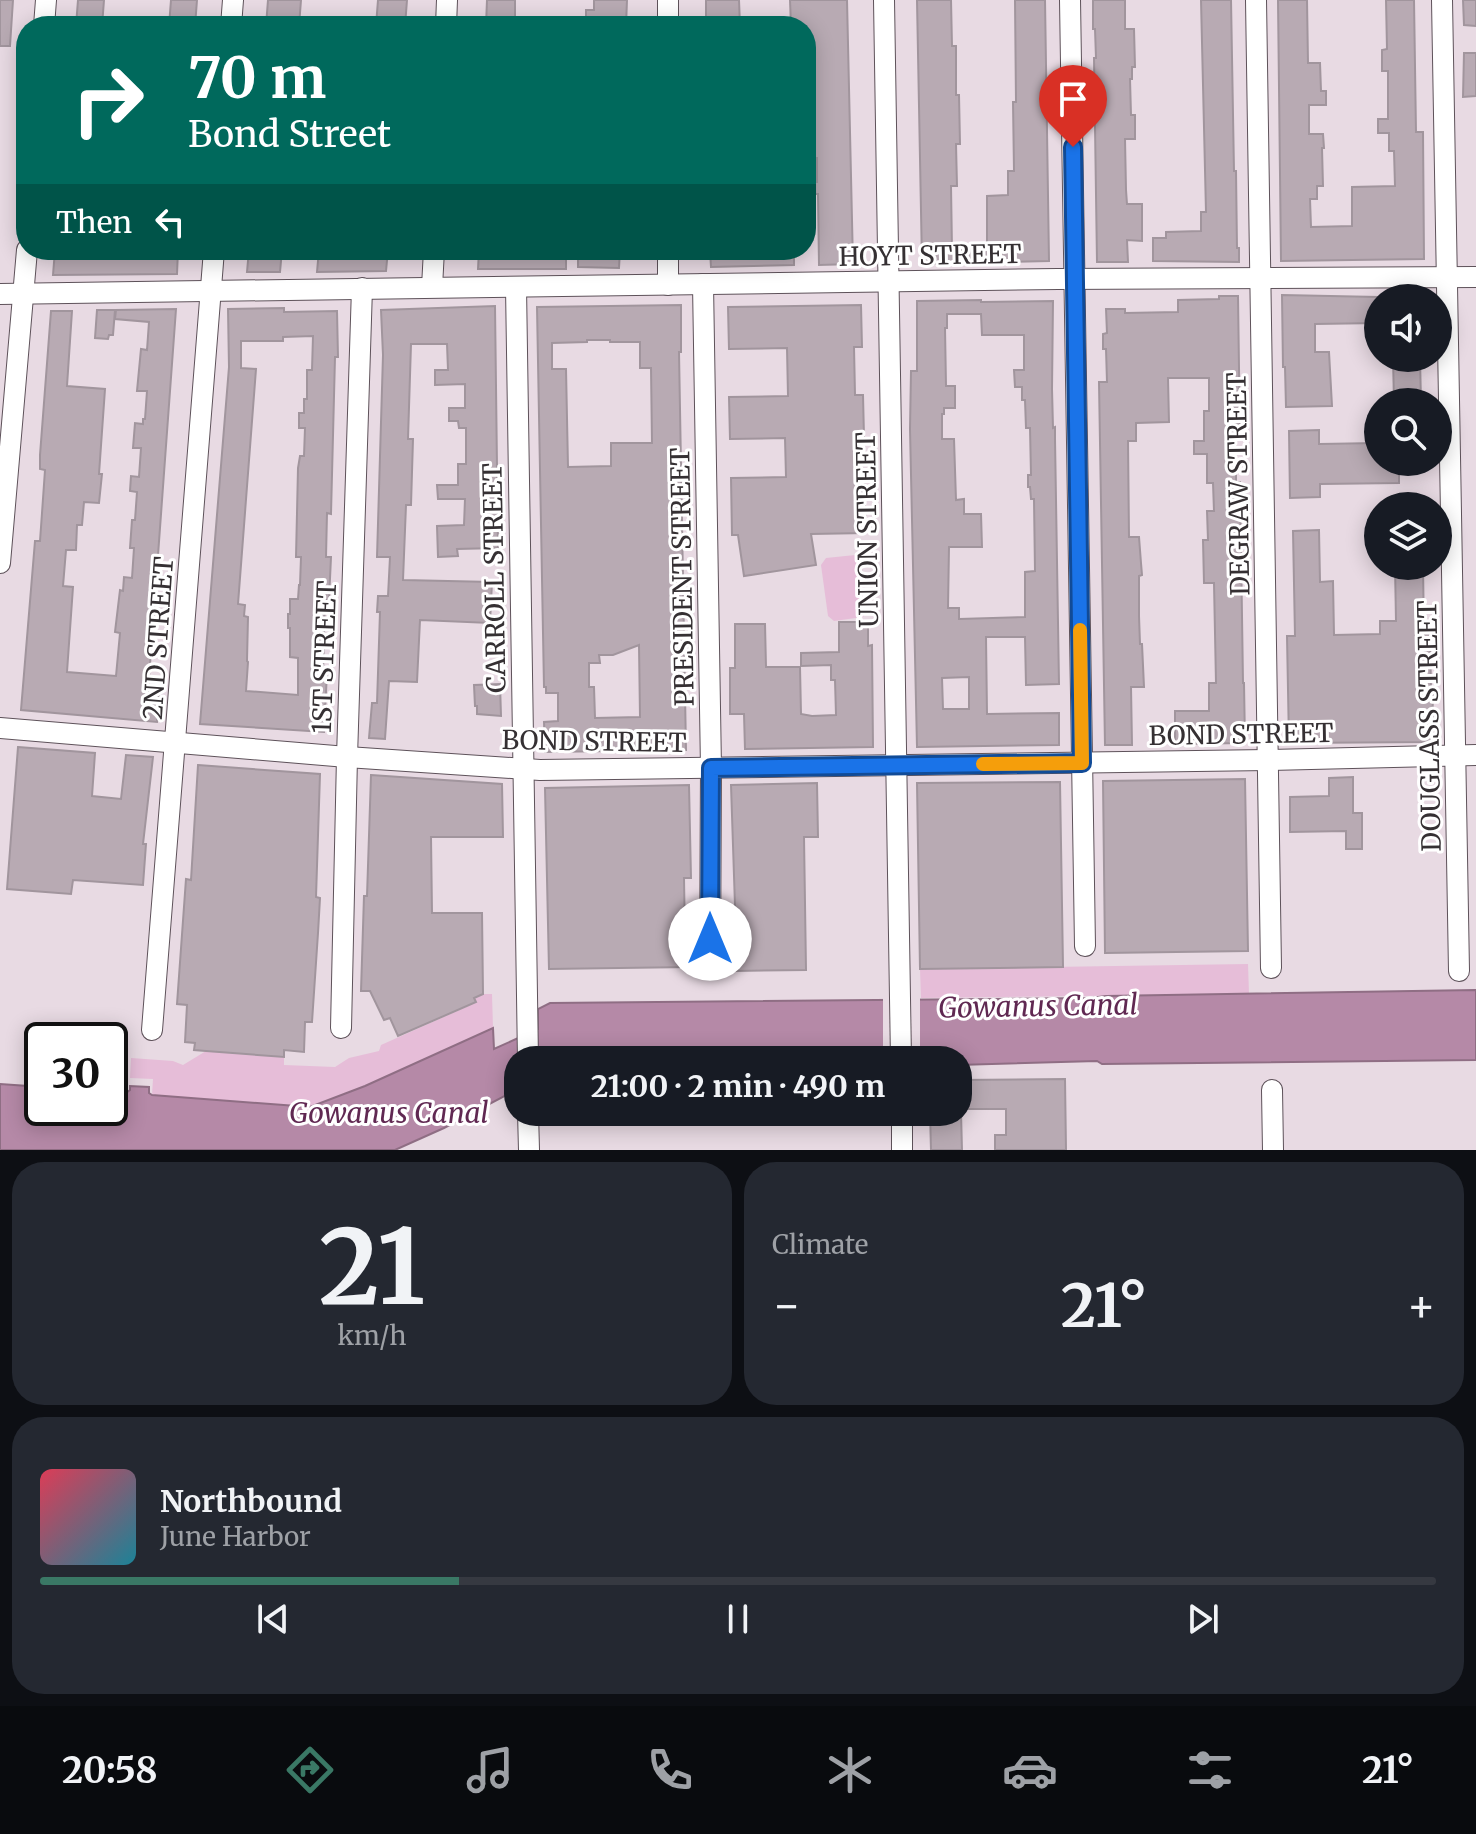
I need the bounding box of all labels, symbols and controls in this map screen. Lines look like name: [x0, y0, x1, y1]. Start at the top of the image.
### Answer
text: 70 m: [188, 43, 326, 113]
icon: right: [56, 48, 160, 152]
pin: [1039, 65, 1107, 147]
icon: arrive: [1051, 77, 1095, 121]
text: Bond Street: [188, 112, 391, 157]
icon: left: [148, 200, 192, 244]
text: Then: [56, 203, 132, 241]
street label: HOYT STREET: [838, 237, 1022, 273]
map controls: [1364, 284, 1452, 580]
button: sound: [1364, 284, 1452, 372]
street label: DEGRAW STREET: [1220, 372, 1256, 596]
button: search: [1364, 388, 1452, 476]
street label: UNION STREET: [849, 432, 885, 628]
street label: PRESIDENT STREET: [663, 447, 701, 707]
street label: CARROLL STREET: [475, 463, 513, 693]
button: layers: [1364, 492, 1452, 580]
street label: 2ND STREET: [136, 555, 180, 721]
street label: 1ST STREET: [305, 580, 343, 734]
street label: DOUGLASS STREET: [1410, 600, 1448, 852]
street label: BOND STREET: [1148, 716, 1334, 752]
street label: BOND STREET: [501, 723, 687, 759]
position arrow: [668, 897, 752, 981]
water label: Gowanus Canal: [938, 986, 1138, 1026]
speed limit sign: 30: [24, 1022, 128, 1126]
text: 21:00 · 2 min · 490 m: [591, 1067, 885, 1105]
water label: Gowanus Canal: [289, 1095, 489, 1131]
text: 21: [319, 1202, 425, 1332]
text: Climate: [772, 1228, 868, 1261]
text: 21°: [1061, 1268, 1147, 1343]
text: −: [772, 1278, 801, 1333]
text: +: [1407, 1278, 1436, 1333]
text: km/h: [338, 1319, 406, 1352]
text: Northbound: [160, 1482, 342, 1520]
text: June Harbor: [160, 1520, 311, 1553]
icon: previous: [251, 1597, 295, 1641]
icon: pause: [716, 1597, 760, 1641]
icon: next: [1181, 1597, 1225, 1641]
icon: directions: [282, 1742, 338, 1798]
icon: music: [462, 1742, 518, 1798]
icon: phone: [642, 1742, 698, 1798]
icon: climate: [822, 1742, 878, 1798]
icon: car: [1002, 1742, 1058, 1798]
icon: filters: [1182, 1742, 1238, 1798]
text: 20:58: [62, 1748, 158, 1793]
text: 21°: [1362, 1748, 1414, 1793]

